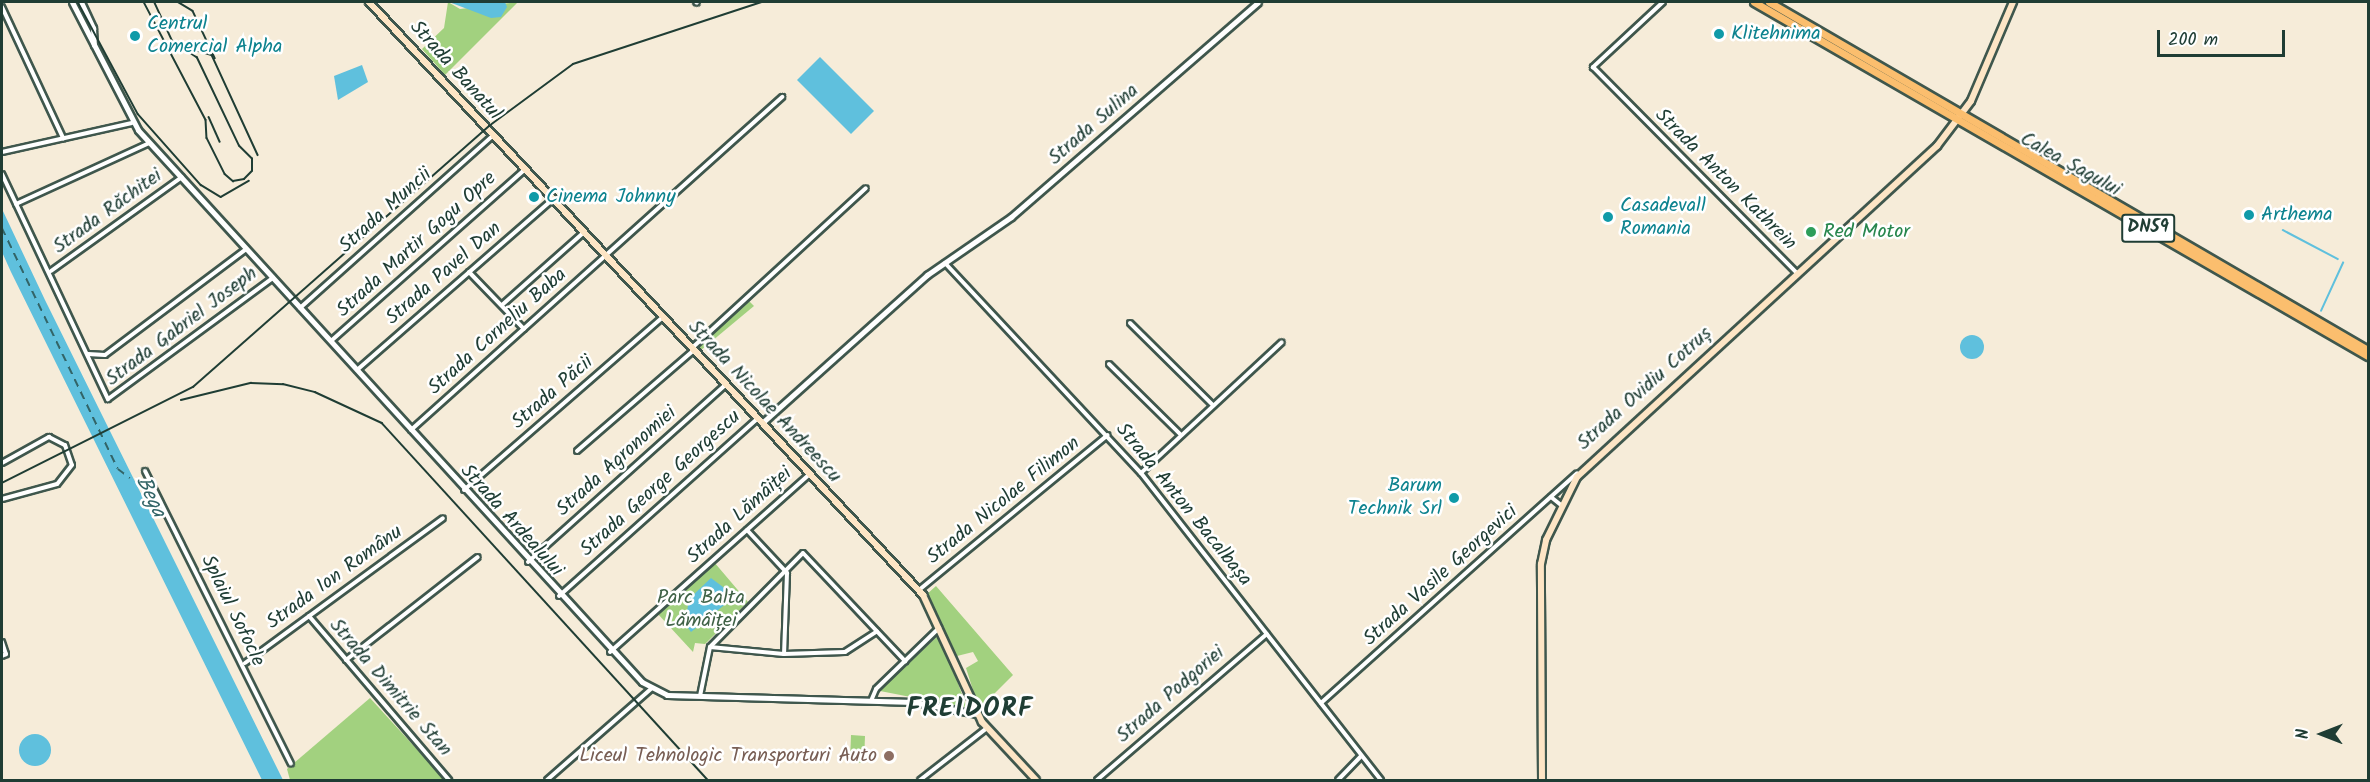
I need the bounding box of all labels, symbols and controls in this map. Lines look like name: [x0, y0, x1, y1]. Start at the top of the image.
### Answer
place label: Centrul Comercial Alpha: [147, 13, 282, 60]
street label: Strada Banatul: [404, 16, 506, 126]
scale bar: [2160, 18, 2288, 56]
place label: Klitehnima: [1731, 22, 1821, 46]
text: 200 m: [2168, 26, 2218, 55]
marker: Klitehnima: [1712, 27, 1726, 41]
marker: Centrul Comercial Alpha: [128, 29, 142, 43]
street label: Strada Sulina: [1044, 79, 1144, 171]
street label: Strada Anton Kathrein: [1649, 104, 1801, 256]
street label: Calea Șagului: [2016, 128, 2124, 202]
street label: Strada Muncii: [335, 163, 437, 259]
street label: Strada Răchitei: [49, 164, 167, 260]
street label: Strada Martir Gogu Opre: [332, 167, 502, 323]
place label: Cinema Johnny: [546, 185, 676, 209]
marker: Cinema Johnny: [527, 190, 541, 204]
place label: Casadevall Romania: [1620, 194, 1706, 241]
place label: Arthema: [2261, 203, 2333, 227]
marker: Arthema: [2242, 208, 2256, 222]
marker: Casadevall Romania: [1601, 210, 1615, 224]
road number: DN59: [2121, 213, 2175, 243]
street label: Strada Pavel Dan: [381, 217, 507, 331]
place label: Red Motor: [1823, 220, 1910, 244]
marker: Red Motor: [1804, 225, 1818, 239]
street label: Strada Gabriel Joseph: [102, 262, 262, 392]
street label: Strada Corneliu Baba: [424, 263, 572, 401]
street label: Strada Nicolae Andreescu: [682, 316, 846, 488]
street label: Strada Ovidiu Cotruș: [1573, 322, 1717, 456]
street label: Strada Păcii: [507, 351, 599, 435]
street label: Strada Agronomiei: [552, 402, 682, 522]
street label: Strada George Georgescu: [576, 406, 746, 562]
street label: Strada Anton Bacalbașa: [1110, 419, 1256, 591]
street label: Strada Nicolae Filimon: [923, 432, 1085, 570]
street label: Strada Ardealului: [454, 460, 568, 582]
street label: Strada Lămâiței: [682, 462, 798, 570]
water label: Bega: [129, 472, 171, 522]
place label: Barum Technik Srl: [1348, 474, 1442, 521]
marker: Barum Technik Srl: [1447, 491, 1461, 505]
street label: Strada Vasile Georgevici: [1359, 500, 1523, 652]
street label: Strada Ion Românu: [262, 521, 408, 635]
street label: Splaiul Sofocle: [195, 551, 269, 671]
park label: Parc Balta Lămâiței: [657, 587, 745, 634]
street label: Strada Dimitrie Stan: [324, 614, 456, 762]
street label: Strada Podgoriei: [1112, 642, 1230, 748]
district label: FREIDORF: [906, 694, 1034, 726]
north arrow: [2292, 704, 2352, 764]
text: N: [2291, 729, 2316, 739]
place label: Liceul Tehnologic Transporturi Auto: [579, 744, 877, 768]
marker: Liceul Tehnologic Transporturi Auto: [882, 749, 896, 763]

